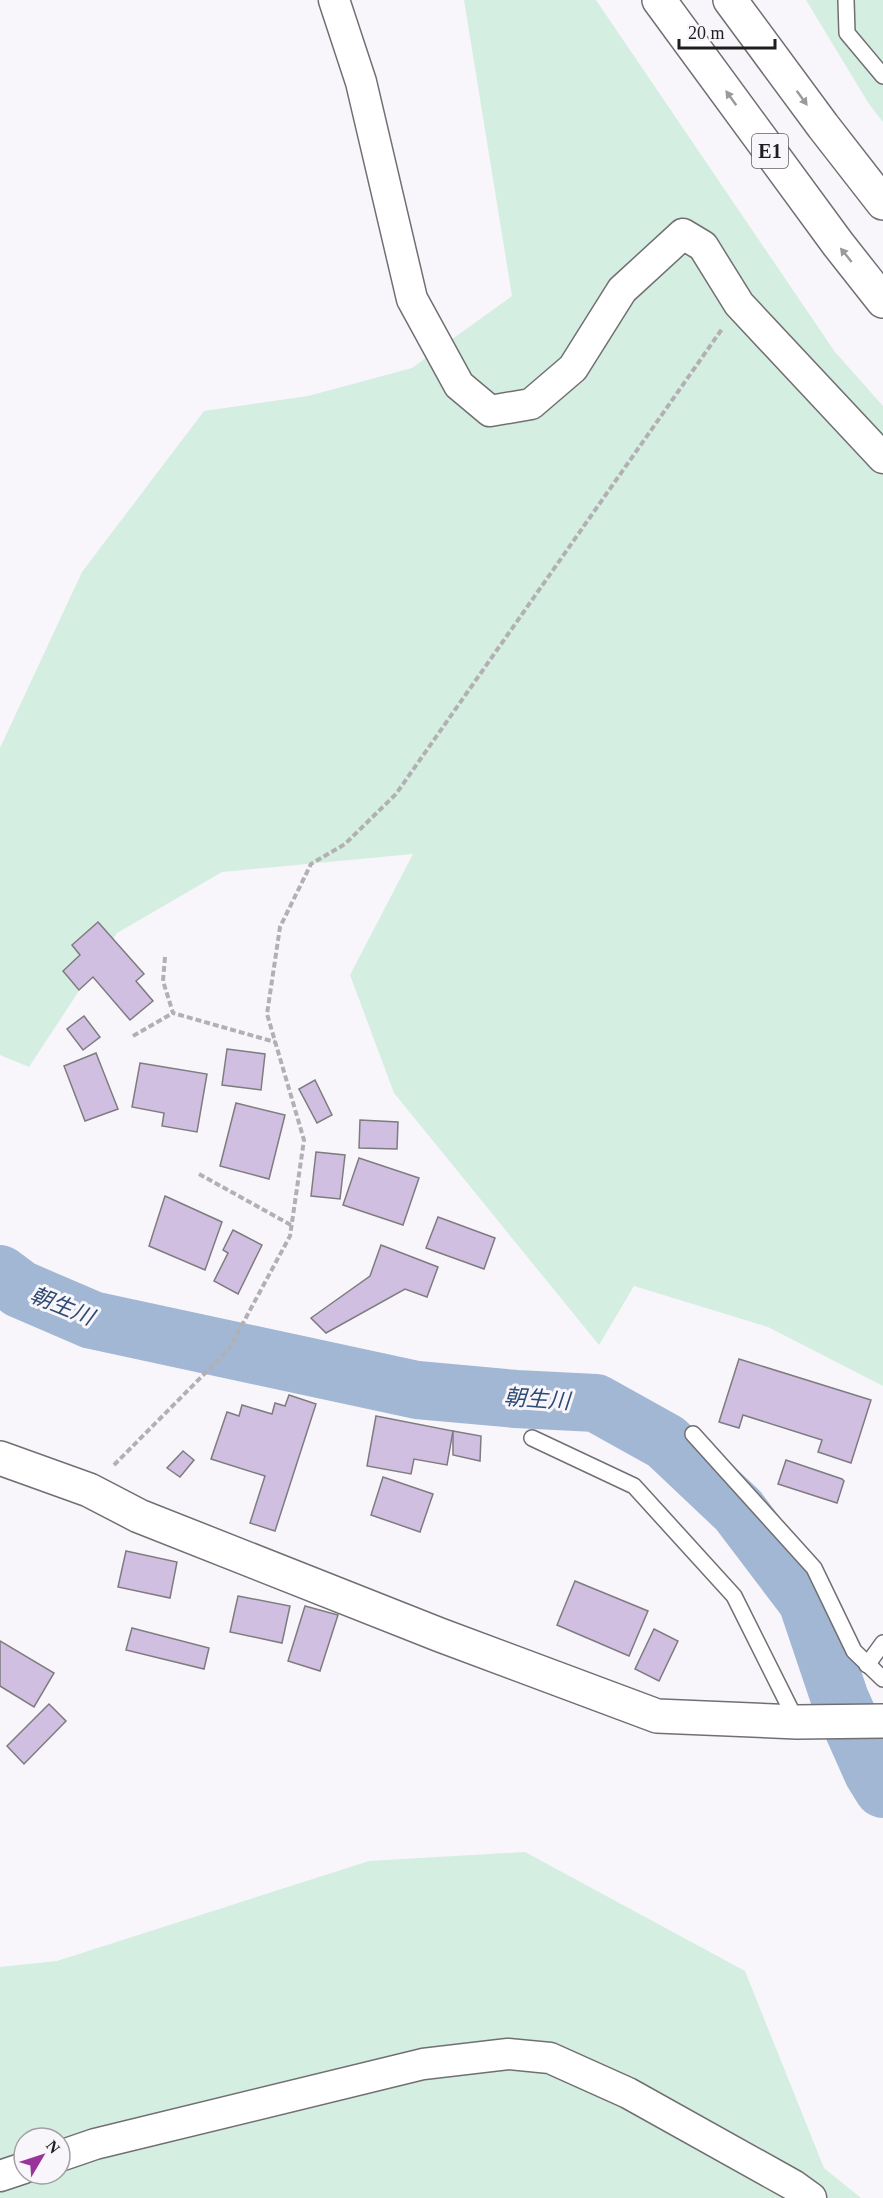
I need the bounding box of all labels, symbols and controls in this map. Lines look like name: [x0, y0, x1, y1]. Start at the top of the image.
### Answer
scale bar: [679, 12, 775, 50]
text: 20 m: [688, 23, 725, 43]
one-way arrow: [796, 89, 808, 105]
one-way arrow: [725, 91, 737, 106]
road number: E1: [752, 134, 788, 168]
one-way arrow: [840, 247, 853, 263]
water label: 朝生川: [27, 1282, 99, 1331]
water label: 朝生川: [503, 1384, 573, 1414]
north arrow: [12, 2126, 72, 2186]
text: N: [43, 2137, 64, 2157]

